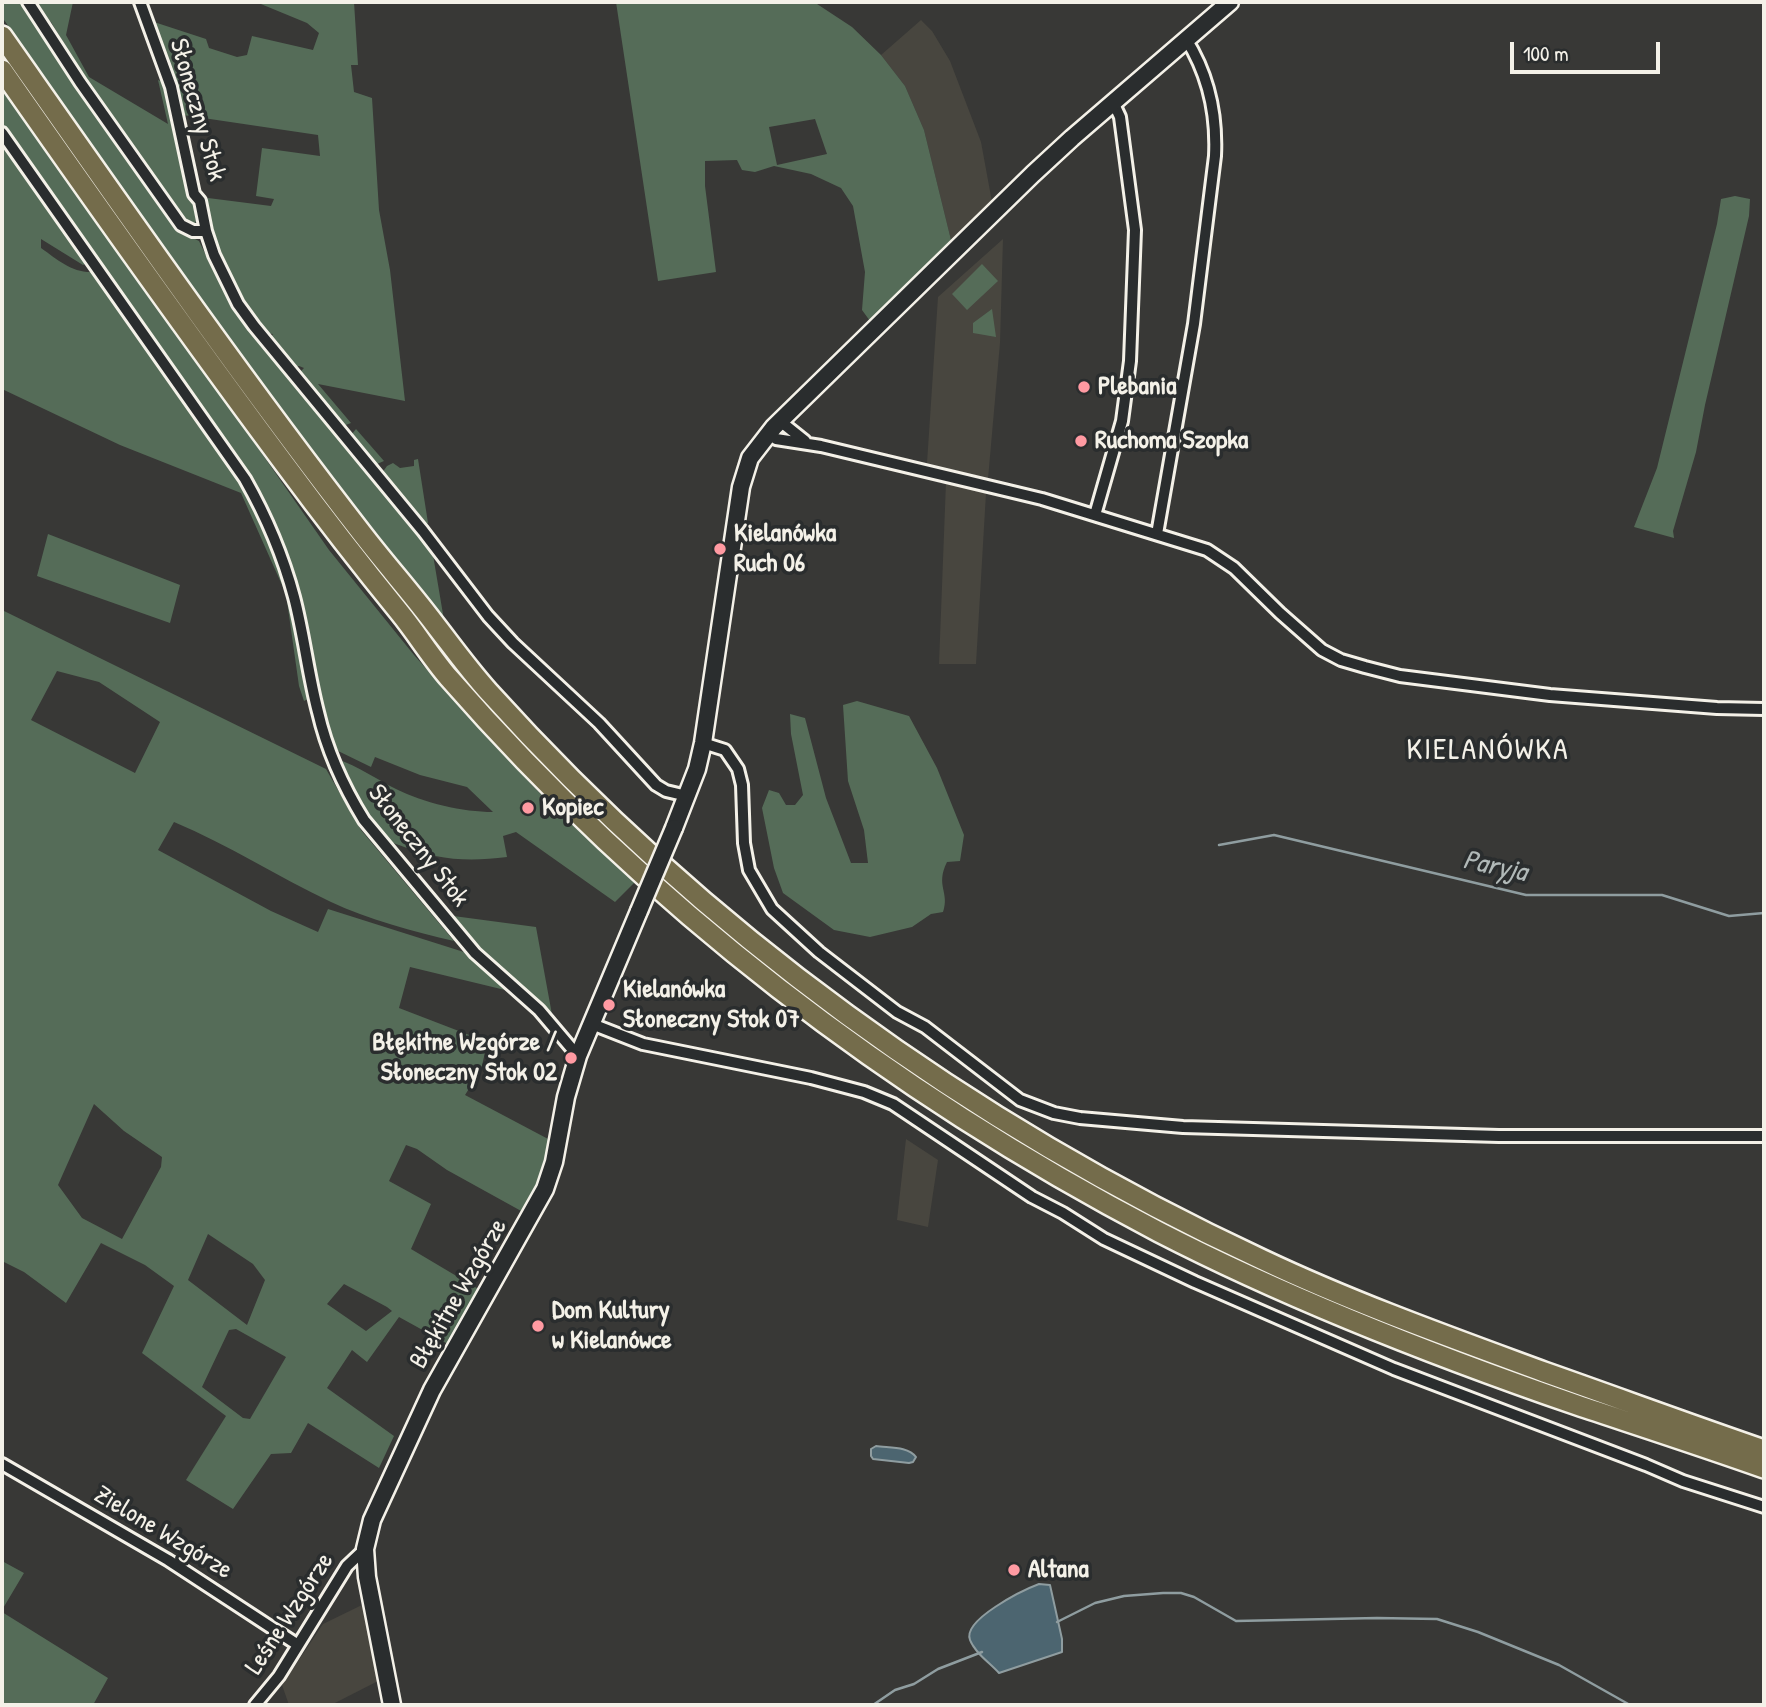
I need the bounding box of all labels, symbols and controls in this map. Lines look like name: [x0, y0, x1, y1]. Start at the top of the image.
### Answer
scale bar: [1514, 28, 1664, 72]
street label: Słoneczny Stok: [162, 35, 232, 185]
text: 100 m: [1523, 39, 1569, 68]
place label: Plebania: [1098, 371, 1176, 403]
marker: Plebania: [1076, 379, 1092, 395]
place label: Ruchoma Szopka: [1095, 425, 1248, 457]
marker: Ruchoma Szopka: [1073, 433, 1089, 449]
place label: Kielanówka Ruch 06: [734, 518, 836, 580]
marker: Kielanówka Ruch 06: [712, 541, 728, 557]
district label: KIELANÓWKA: [1408, 733, 1568, 769]
street label: Słoneczny Stok: [361, 779, 475, 913]
place label: Kopiec: [542, 792, 603, 824]
marker: Kopiec: [520, 800, 536, 816]
water label: Paryja: [1460, 844, 1530, 890]
place label: Kielanówka Słoneczny Stok 07: [623, 974, 800, 1036]
marker: Kielanówka Słoneczny Stok 07: [601, 997, 617, 1013]
place label: Błękitne Wzgórze / Słoneczny Stok 02: [372, 1027, 557, 1088]
marker: Błękitne Wzgórze / Słoneczny Stok 02: [563, 1050, 579, 1066]
street label: Błękitne Wzgórze: [404, 1214, 514, 1374]
place label: Dom Kultury w Kielanówce: [552, 1295, 672, 1356]
marker: Dom Kultury w Kielanówce: [530, 1318, 546, 1334]
street label: Zielone Wzgórze: [88, 1480, 238, 1586]
street label: Leśne Wzgórze: [239, 1547, 341, 1681]
place label: Altana: [1028, 1554, 1089, 1586]
marker: Altana: [1006, 1562, 1022, 1578]

